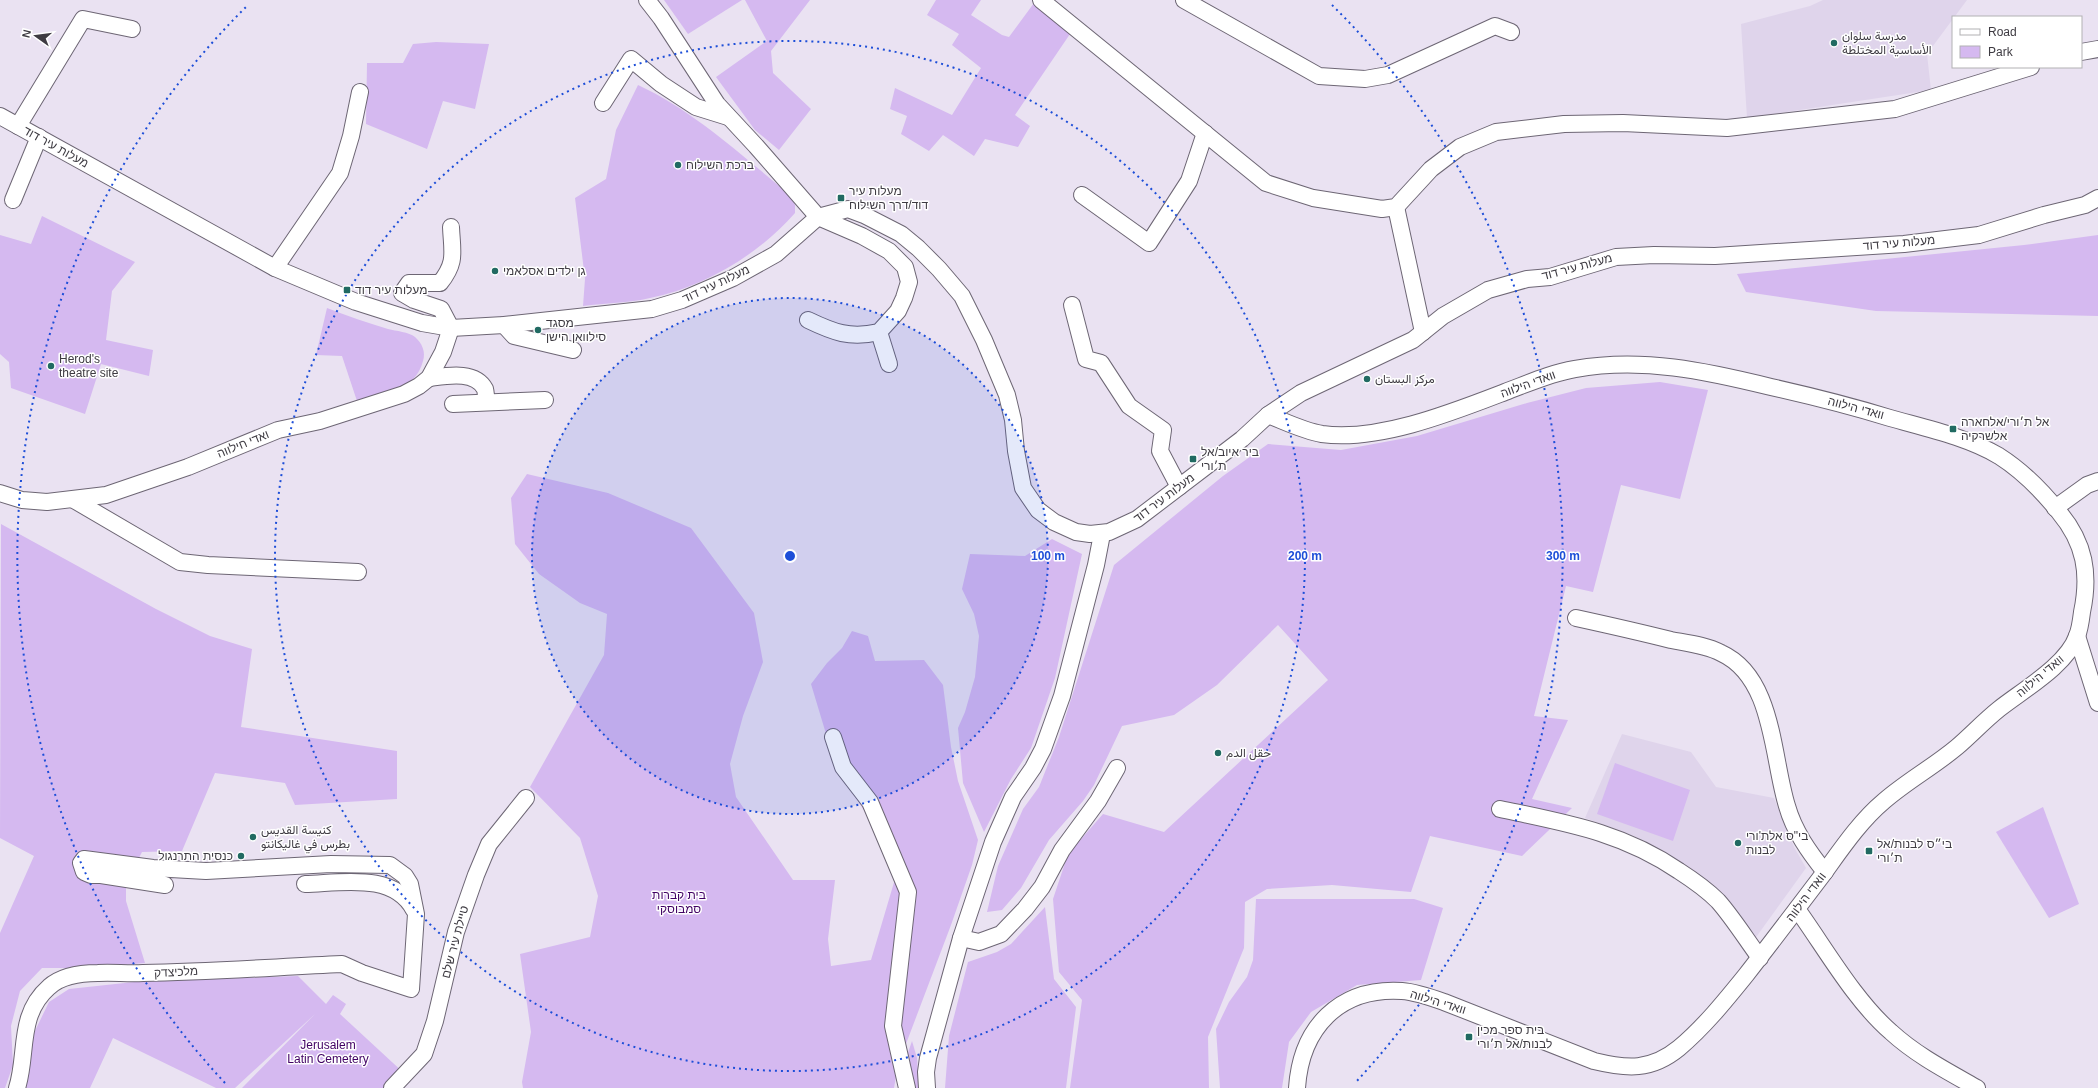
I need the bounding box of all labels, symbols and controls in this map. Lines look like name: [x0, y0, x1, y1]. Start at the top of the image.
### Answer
north arrow: [16, 16, 56, 56]
legend: [1952, 16, 2082, 68]
text: Road: [1988, 25, 2017, 39]
text: N: [20, 28, 33, 39]
place label: مدرسة سلوان الأساسية المختلطة: [1842, 29, 1932, 57]
marker: مدرسة سلوان الأساسية المختلطة: [1829, 38, 1839, 48]
text: Park: [1988, 45, 2014, 59]
street label: מעלות עיר דוד: [21, 123, 91, 171]
place label: ברכת השילוח: [686, 158, 754, 172]
marker: ברכת השילוח: [673, 160, 683, 170]
place label: מעלות עיר דוד/דרך השילוח: [849, 184, 928, 212]
marker: מעלות עיר דוד/דרך השילוח: [836, 193, 846, 203]
street label: מעלות עיר דוד: [1862, 233, 1936, 253]
street label: מעלות עיר דוד: [1540, 251, 1614, 283]
street label: מעלות עיר דוד: [680, 262, 752, 306]
place label: גן ילדים אסלאמי: [503, 264, 586, 278]
marker: גן ילדים אסלאמי: [490, 266, 500, 276]
place label: מעלות עיר דוד: [355, 283, 427, 297]
marker: מעלות עיר דוד: [342, 285, 352, 295]
place label: מסגד סילוואן הישן: [546, 316, 606, 344]
marker: מסגד סילוואן הישן: [533, 325, 543, 335]
place label: Herod's theatre site: [59, 352, 119, 380]
marker: Herod's theatre site: [46, 361, 56, 371]
street label: וואדי הילווה: [1498, 368, 1558, 400]
place label: مركز البستان: [1375, 372, 1435, 387]
marker: مركز البستان: [1362, 374, 1372, 384]
street label: וואדי הילווה: [1826, 394, 1886, 422]
place label: אל ת׳ורי/אלחארה אלשרקיה: [1961, 415, 2050, 443]
marker: אל ת׳ורי/אלחארה אלשרקיה: [1948, 424, 1958, 434]
street label: ואדי חילווה: [215, 427, 271, 461]
place label: ביר איוב/אל ת׳ורי: [1201, 445, 1259, 473]
marker: ביר איוב/אל ת׳ורי: [1188, 454, 1198, 464]
street label: מעלות עיר דוד: [1131, 471, 1197, 525]
centre of rings: [783, 549, 797, 563]
text: 100 m: [1031, 549, 1065, 563]
text: 200 m: [1288, 549, 1322, 563]
text: 300 m: [1546, 549, 1580, 563]
street label: וואדי הילווה: [2013, 652, 2067, 700]
place label: حقل الدم: [1226, 746, 1271, 761]
marker: حقل الدم: [1213, 748, 1223, 758]
place label: كنيسة القديس بطرس في غاليكانتو: [261, 823, 350, 854]
place label: בי"ס אלת'ורי לבנות: [1746, 829, 1808, 857]
marker: كنيسة القديس بطرس في غاليكانتو: [248, 832, 258, 842]
place label: בי״ס לבנות/אל ת׳ורי: [1877, 837, 1952, 865]
marker: בי"ס אלת'ורי לבנות: [1733, 838, 1743, 848]
marker: בי״ס לבנות/אל ת׳ורי: [1864, 846, 1874, 856]
place label: כנסית התרנגול: [158, 849, 233, 863]
marker: כנסית התרנגול: [236, 851, 246, 861]
street label: וואדי הילווה: [1783, 870, 1829, 924]
park label: בית קברות סמבוסקי: [652, 888, 706, 916]
street label: טיילת עיר שלם: [439, 904, 471, 980]
street label: מלכיצדק: [154, 964, 198, 980]
street label: וואדי הילווה: [1408, 987, 1468, 1017]
place label: בית ספר מכין לבנות/אל ת׳ורי: [1477, 1023, 1552, 1051]
marker: בית ספר מכין לבנות/אל ת׳ורי: [1464, 1032, 1474, 1042]
park label: Jerusalem Latin Cemetery: [287, 1038, 369, 1066]

